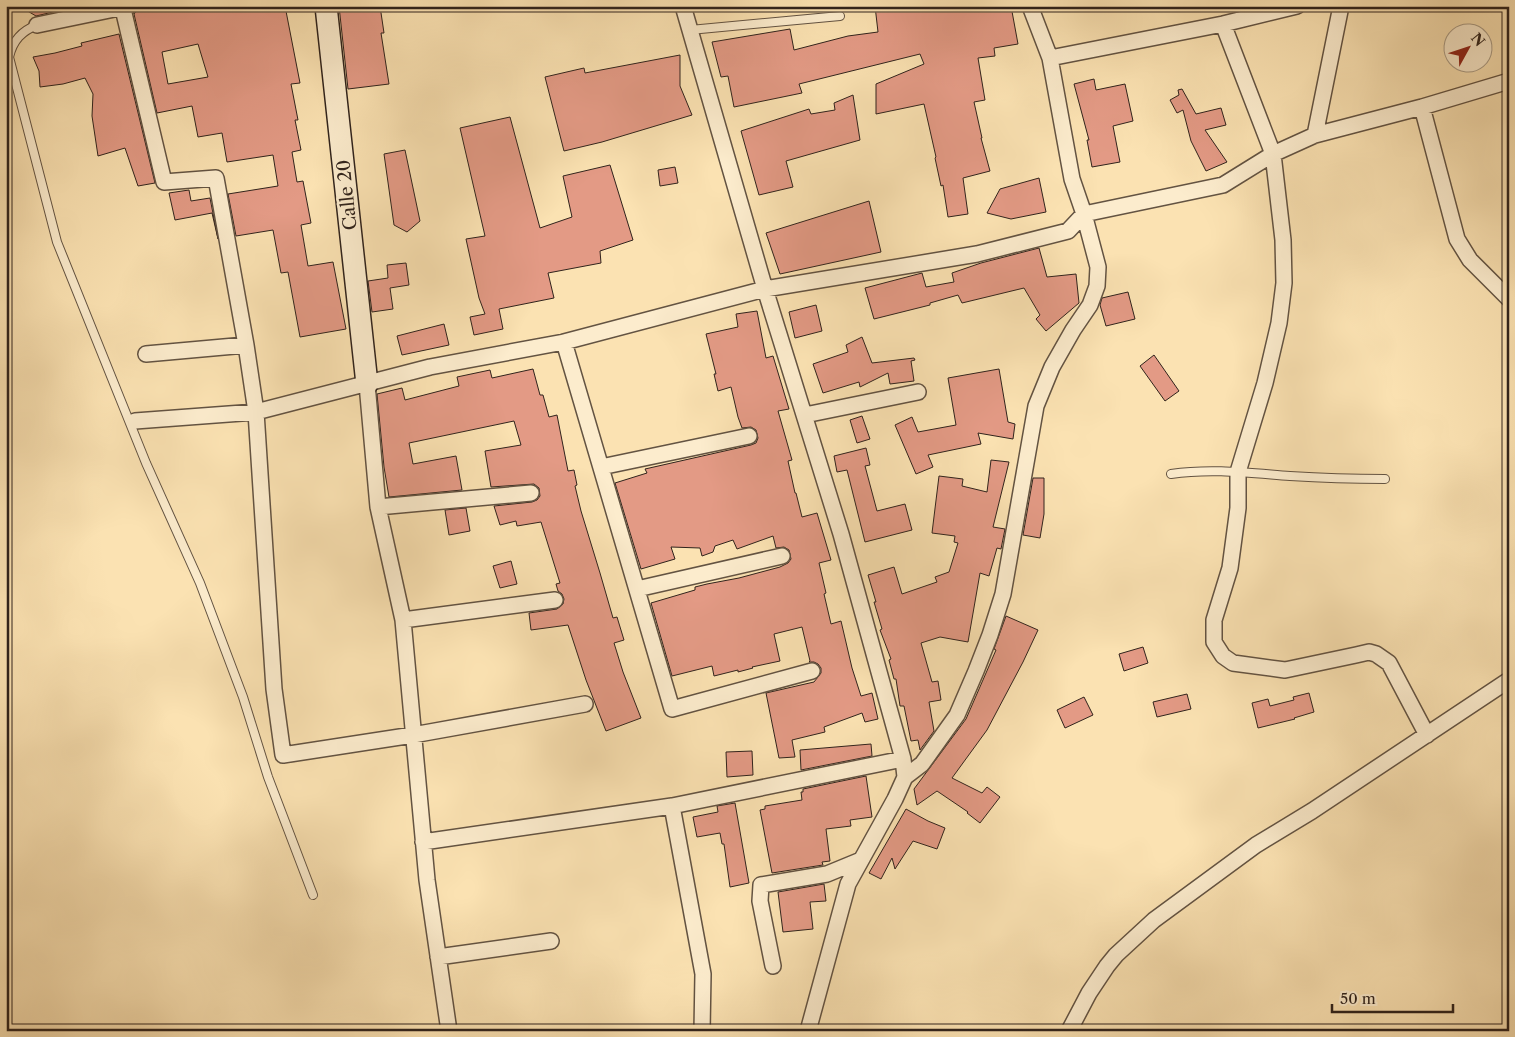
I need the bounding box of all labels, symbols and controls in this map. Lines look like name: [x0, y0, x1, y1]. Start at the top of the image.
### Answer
north arrow: [1442, 22, 1492, 72]
text: N: [1467, 29, 1489, 50]
street label: Calle 20: [332, 159, 362, 231]
scale bar: [1332, 982, 1454, 1014]
text: 50 m: [1340, 989, 1376, 1008]

